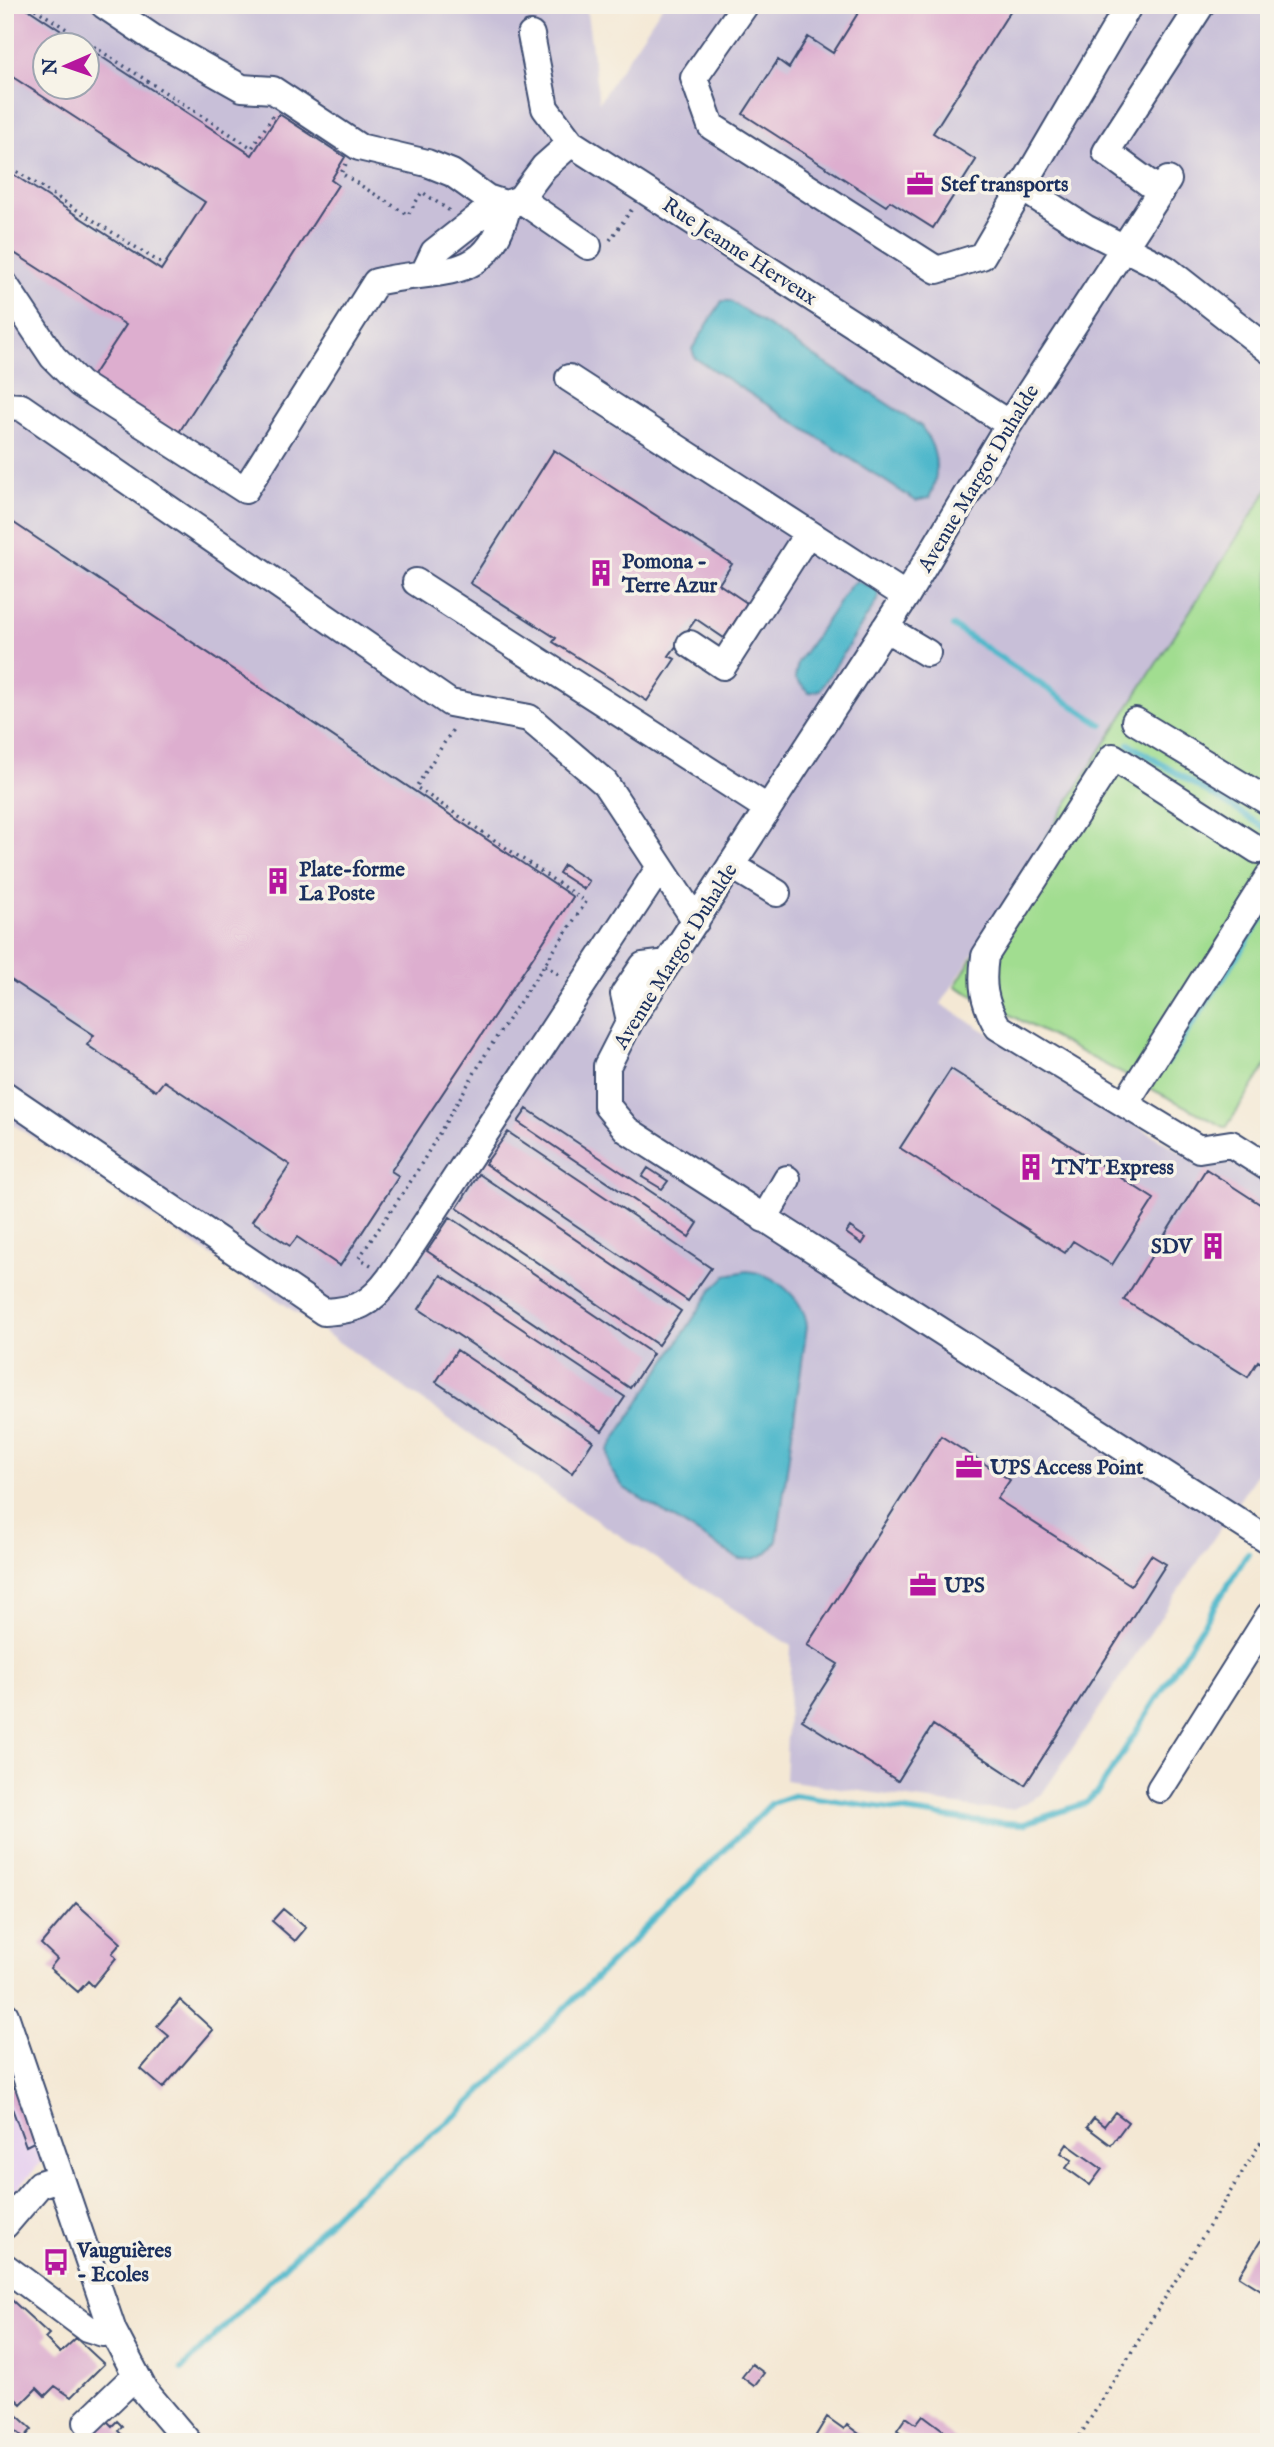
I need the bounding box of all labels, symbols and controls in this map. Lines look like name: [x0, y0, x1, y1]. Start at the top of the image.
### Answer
north arrow: [32, 32, 102, 102]
text: N: [39, 57, 63, 76]
office icon: Stef transports: [905, 169, 935, 199]
place label: Stef transports: [941, 172, 1068, 199]
street label: Rue Jeanne Herveux: [657, 192, 822, 312]
street label: Avenue Margot Duhalde: [912, 380, 1046, 578]
place label: Pomona - Terre Azur: [621, 549, 718, 600]
building icon: Pomona - Terre Azur: [586, 558, 616, 588]
place label: Plate-forme La Poste: [299, 857, 405, 908]
street label: Avenue Margot Duhalde: [608, 859, 745, 1056]
building icon: Plate-forme La Poste: [263, 866, 293, 896]
building icon: TNT Express: [1016, 1152, 1046, 1182]
place label: TNT Express: [1051, 1155, 1174, 1182]
building icon: SDV: [1198, 1231, 1228, 1261]
place label: SDV: [1151, 1234, 1193, 1261]
office icon: UPS Access Point: [954, 1452, 984, 1482]
place label: UPS Access Point: [989, 1455, 1144, 1482]
office icon: UPS: [908, 1570, 938, 1600]
place label: UPS: [943, 1573, 985, 1600]
place label: Vauguières - Ecoles: [76, 2238, 172, 2289]
bus stop icon: Vauguières - Ecoles: [41, 2247, 71, 2277]

